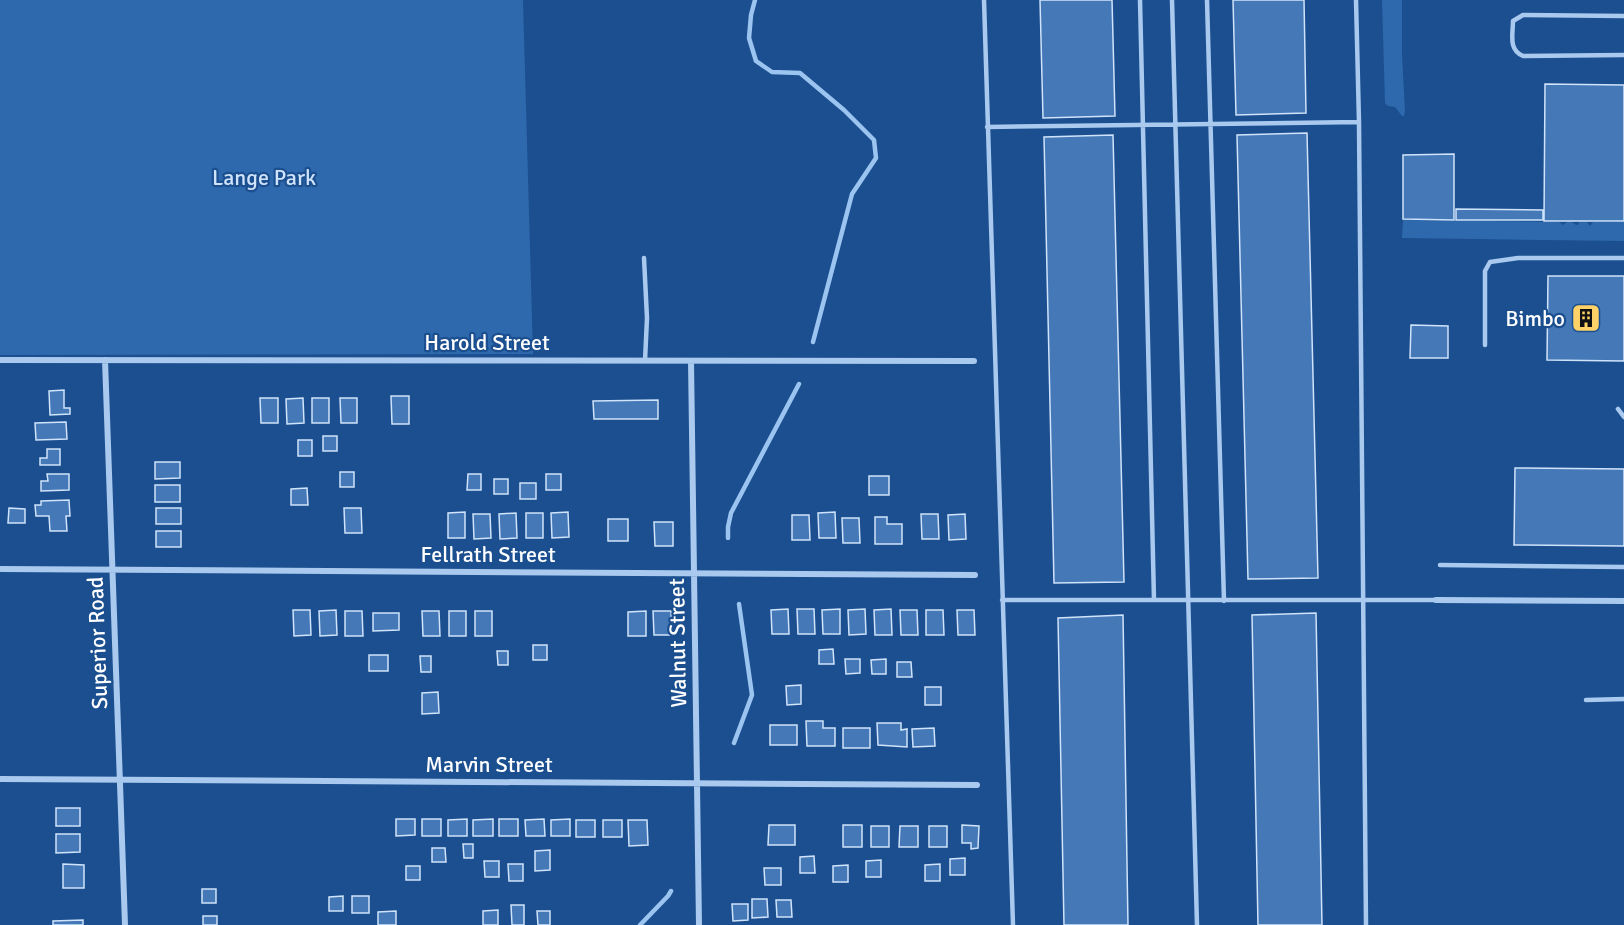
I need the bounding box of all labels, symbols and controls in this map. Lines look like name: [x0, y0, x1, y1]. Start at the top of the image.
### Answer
park label: Lange Park: [212, 164, 316, 191]
building icon: Bimbo: [1570, 302, 1602, 334]
place label: Bimbo: [1505, 305, 1565, 332]
street label: Harold Street: [424, 329, 550, 356]
street label: Fellrath Street: [420, 541, 556, 568]
street label: Superior Road: [82, 576, 113, 710]
street label: Walnut Street: [663, 578, 692, 708]
street label: Marvin Street: [425, 751, 553, 778]

